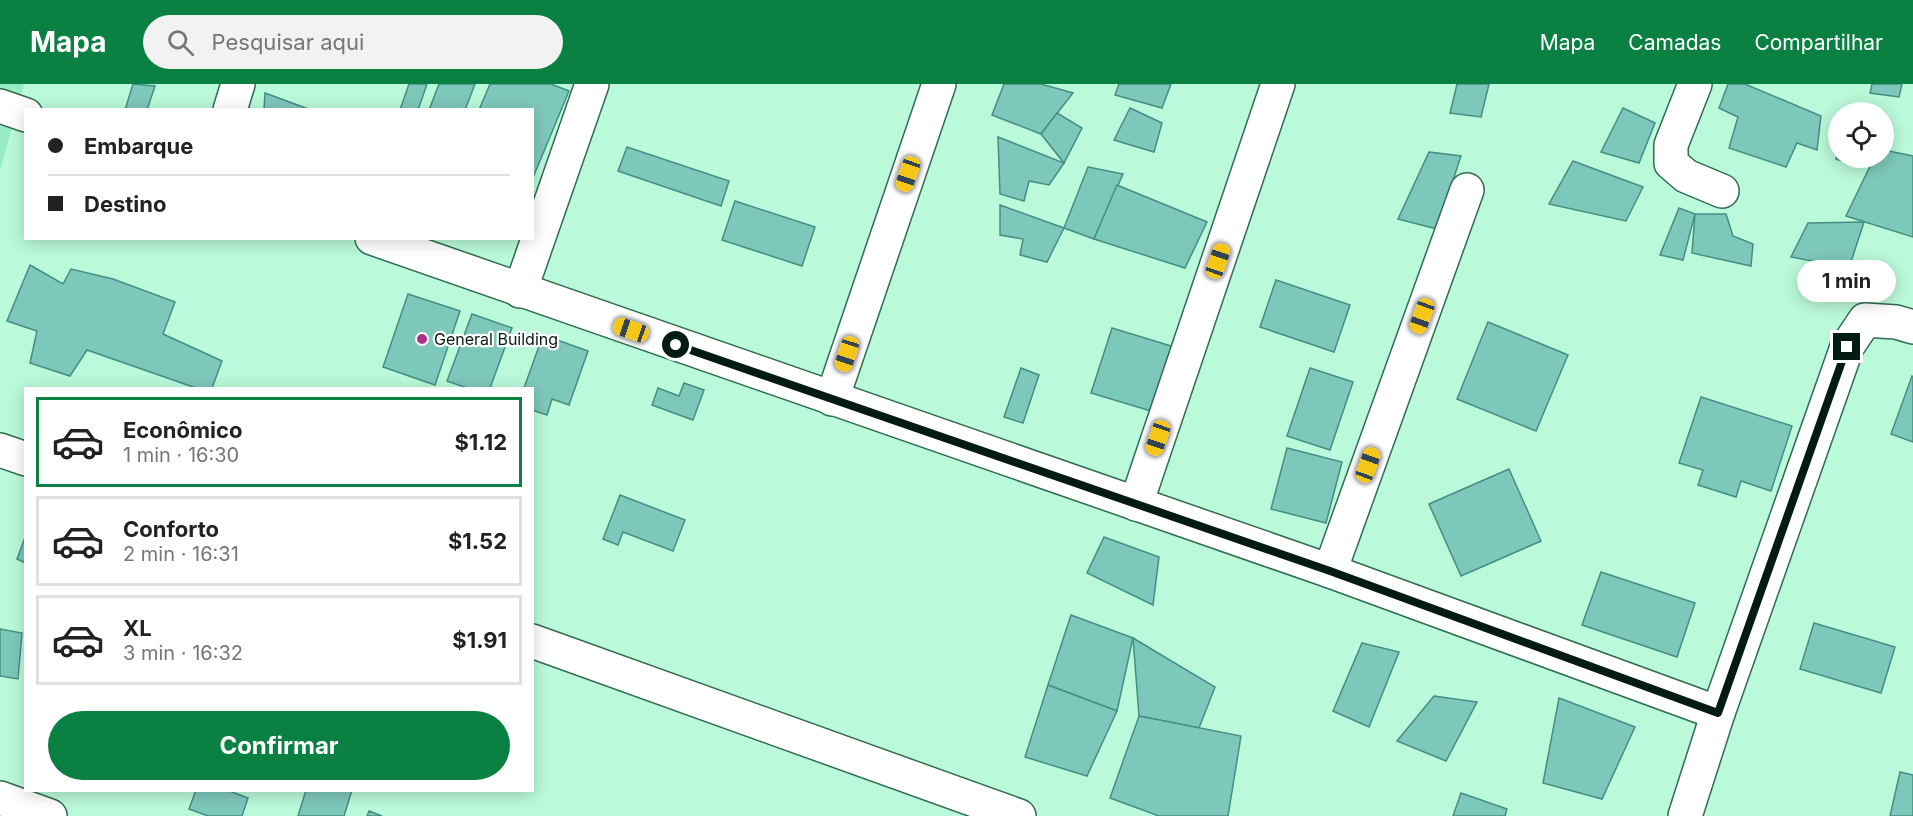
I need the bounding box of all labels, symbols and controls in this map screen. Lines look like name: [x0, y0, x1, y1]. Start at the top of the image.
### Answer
search box: [143, 15, 563, 69]
text: Mapa: [30, 25, 107, 59]
icon: search: [164, 26, 197, 59]
text: Pesquisar aqui: [212, 29, 364, 55]
text: Mapa: [1540, 30, 1595, 55]
text: Camadas: [1628, 30, 1721, 55]
text: Compartilhar: [1754, 30, 1883, 55]
map controls: [1828, 102, 1894, 168]
button: locate: [1828, 102, 1894, 168]
text: Embarque: [84, 133, 193, 159]
car: [894, 154, 922, 194]
text: Destino: [84, 191, 167, 217]
car: [1204, 241, 1232, 281]
callout: 1 min: [1798, 260, 1896, 302]
text: 1 min: [1822, 269, 1871, 293]
car: [1407, 296, 1437, 336]
car: [611, 316, 651, 344]
place label: General Building: [434, 329, 558, 349]
route start: [662, 331, 689, 358]
marker: General Building: [415, 332, 429, 346]
route end: [1833, 333, 1860, 360]
car: [833, 334, 861, 374]
icon: car: [51, 415, 105, 469]
text: Econômico: [123, 417, 242, 443]
car: [1144, 418, 1172, 458]
text: $1.12: [454, 429, 507, 455]
text: 1 min · 16:30: [123, 443, 239, 467]
car: [1353, 445, 1383, 485]
icon: car: [51, 514, 105, 568]
text: Conforto: [123, 516, 219, 542]
text: $1.52: [448, 528, 507, 554]
text: 2 min · 16:31: [123, 542, 239, 566]
icon: car: [51, 613, 105, 667]
text: XL: [123, 615, 152, 641]
text: $1.91: [452, 627, 507, 653]
text: 3 min · 16:32: [123, 641, 243, 665]
button: Confirmar: [48, 711, 510, 780]

